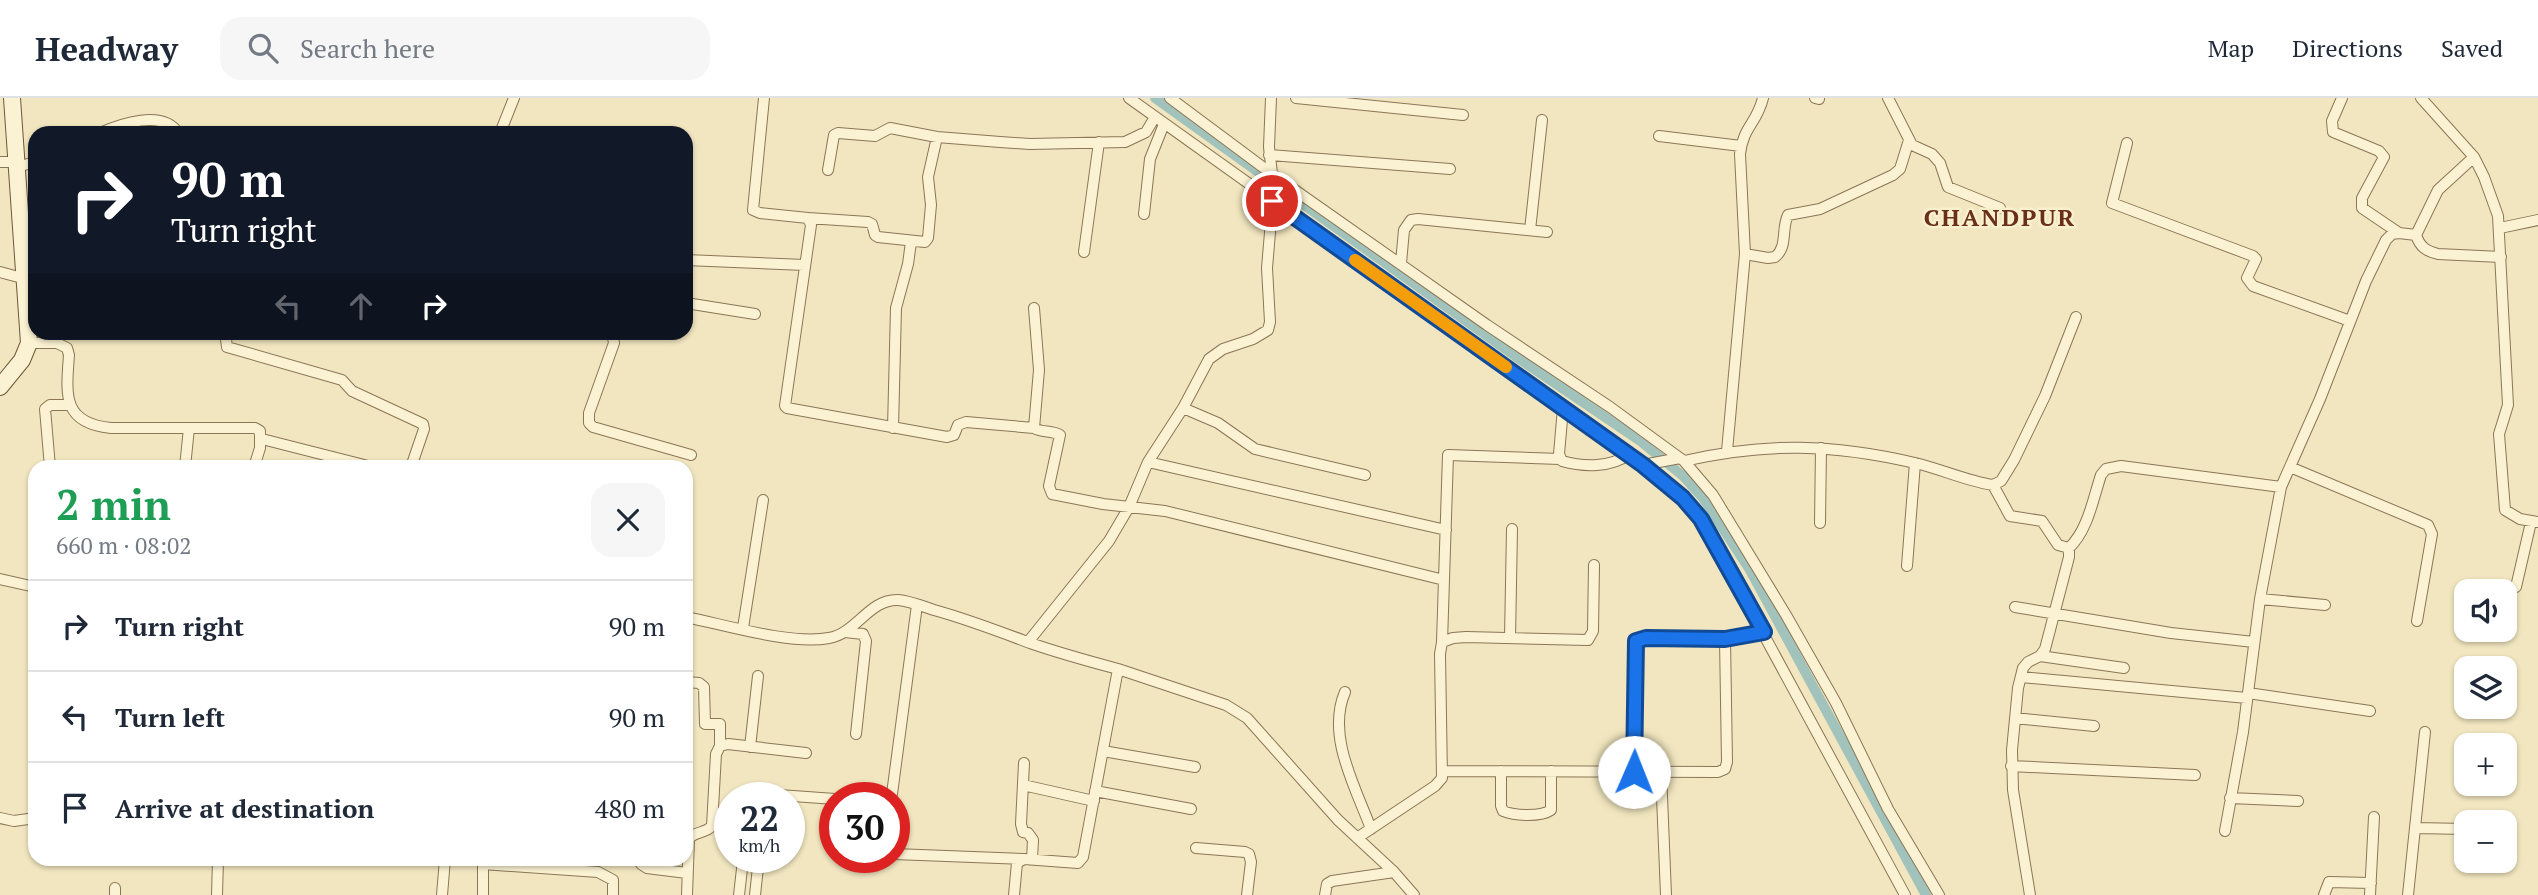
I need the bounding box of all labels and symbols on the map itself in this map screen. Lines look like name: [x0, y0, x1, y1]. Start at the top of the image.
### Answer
pin: [1242, 171, 1302, 231]
district label: CHANDPUR: [1924, 201, 2076, 233]
position arrow: [1597, 735, 1671, 809]
speed limit sign: 30: [819, 782, 910, 873]

